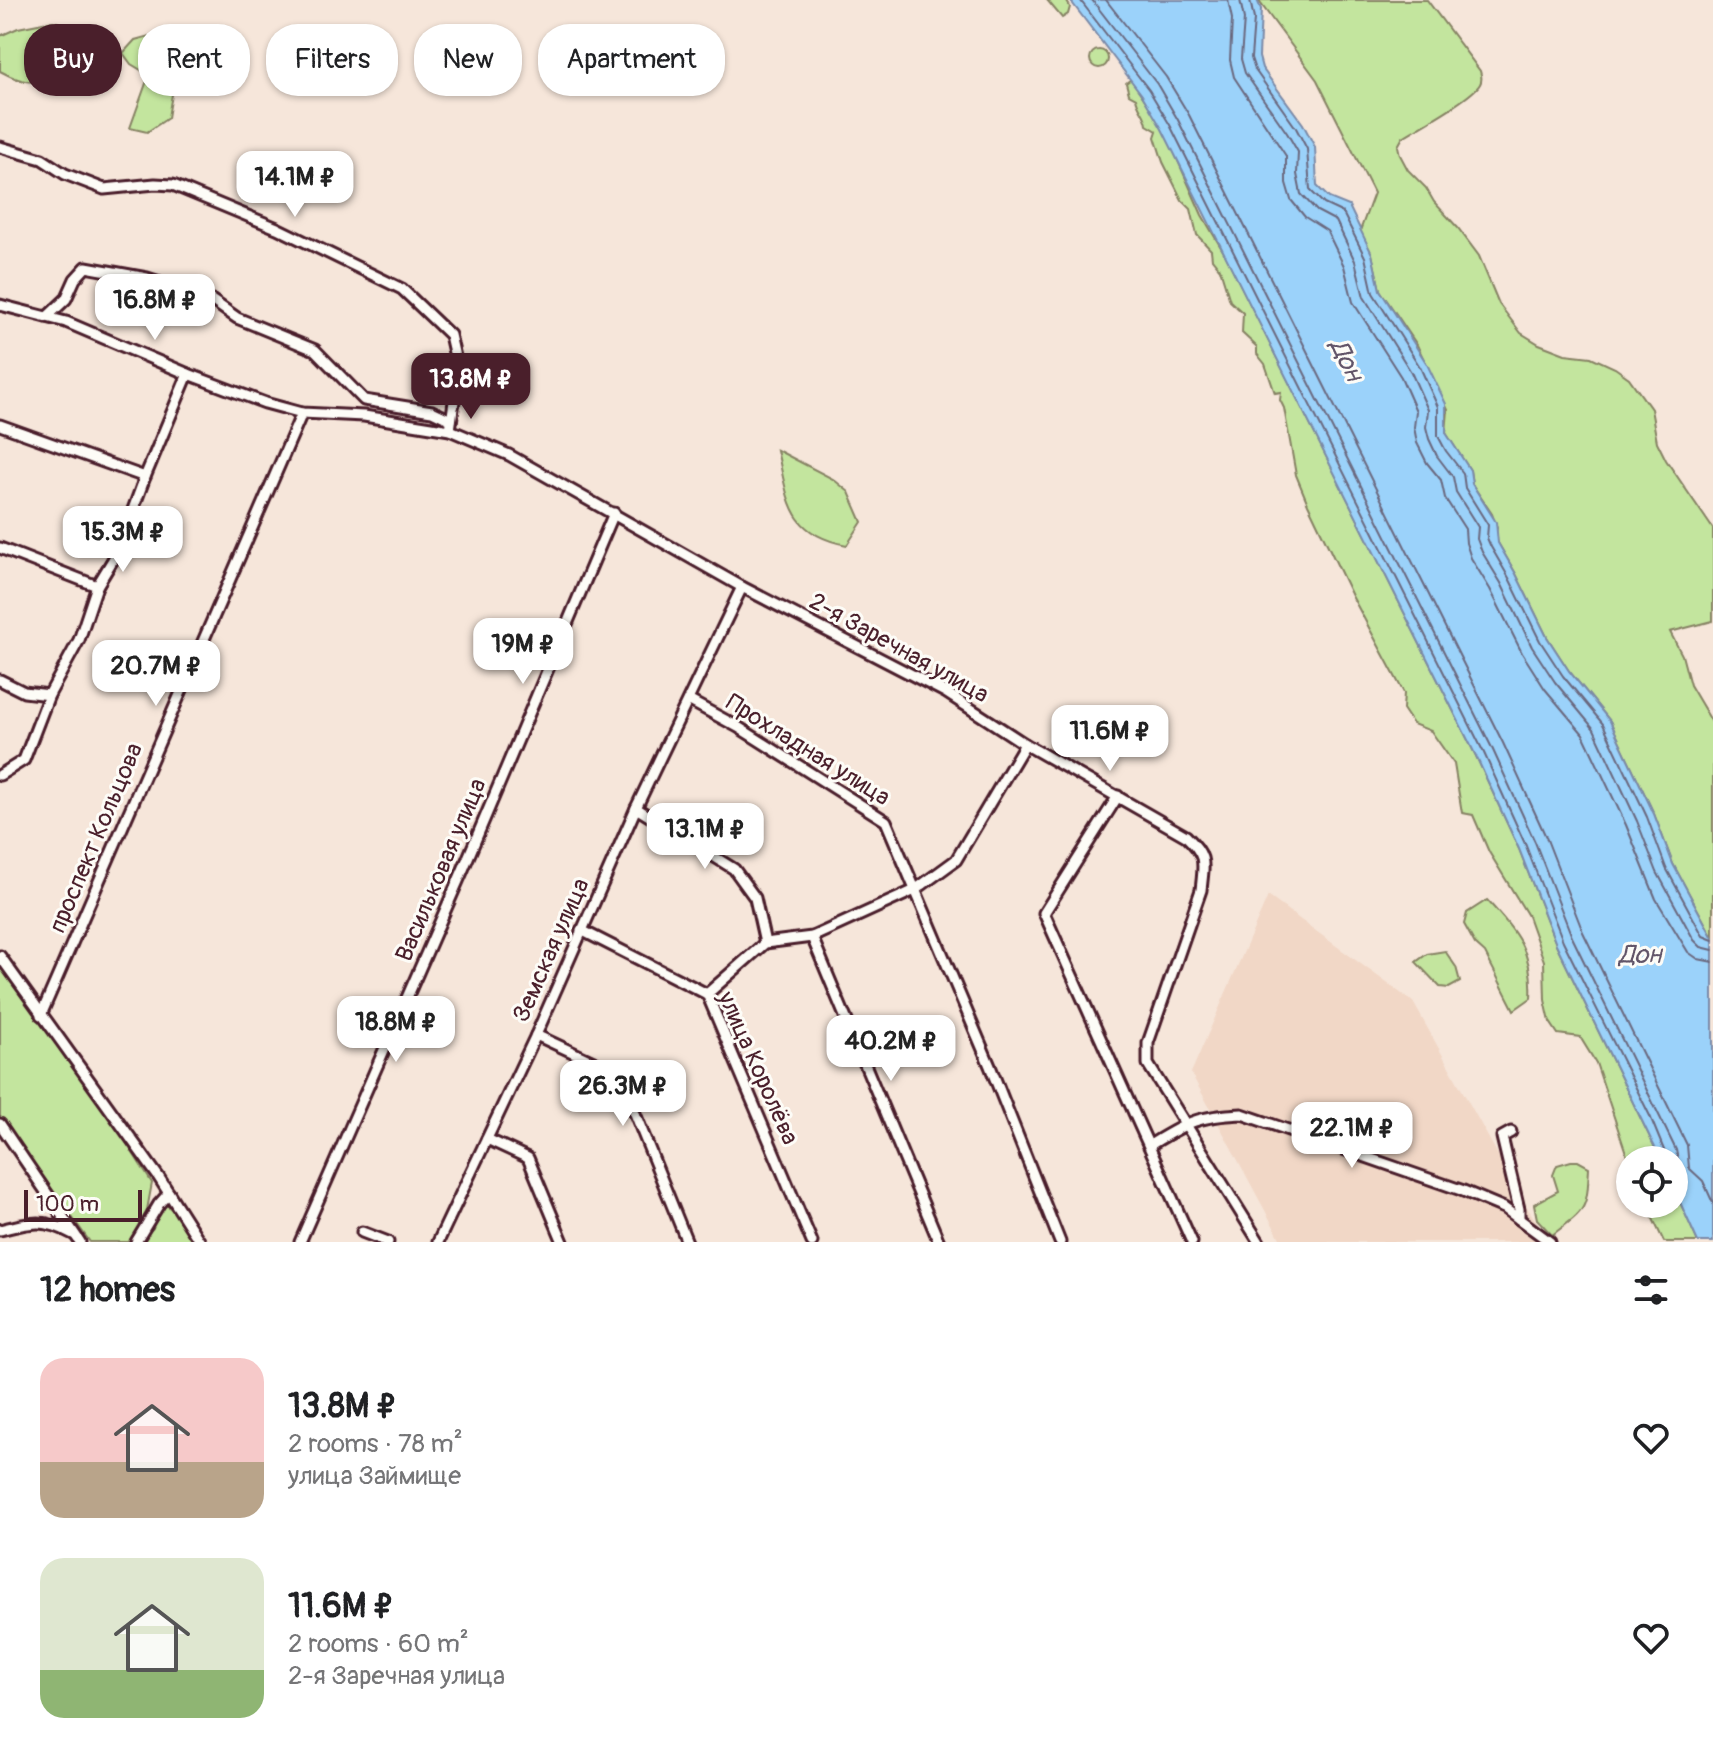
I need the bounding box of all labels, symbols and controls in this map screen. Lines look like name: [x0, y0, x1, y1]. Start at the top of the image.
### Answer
chip: Buy: [24, 24, 122, 96]
chip: Rent: [138, 24, 250, 96]
chip: Filters: [266, 24, 398, 96]
chip: New: [414, 24, 522, 96]
chip: Apartment: [538, 24, 725, 96]
pin: 14.1M ₽: [221, 151, 369, 219]
text: 14.1M ₽: [254, 161, 336, 193]
pin: 16.8M ₽: [81, 274, 229, 342]
text: 16.8M ₽: [113, 284, 197, 316]
water label: Дон: [1321, 332, 1371, 389]
pin: 13.8M ₽: [397, 353, 545, 421]
text: 13.8M ₽: [429, 363, 513, 395]
pin: 15.3M ₽: [49, 506, 197, 574]
text: 15.3M ₽: [81, 516, 165, 548]
street label: 2-я Заречная улица: [804, 587, 994, 709]
pin: 19M ₽: [467, 618, 579, 686]
text: 19M ₽: [491, 628, 555, 660]
pin: 20.7M ₽: [82, 640, 230, 708]
text: 20.7M ₽: [110, 650, 202, 682]
street label: Прохладная улица: [721, 688, 895, 812]
pin: 11.6M ₽: [1036, 705, 1184, 773]
text: 11.6M ₽: [1069, 715, 1151, 747]
street label: проспект Кольцова: [43, 739, 149, 937]
street label: Васильковая улица: [389, 774, 493, 966]
pin: 13.1M ₽: [631, 803, 779, 871]
text: 13.1M ₽: [665, 813, 745, 845]
street label: Земская улица: [506, 874, 596, 1026]
water label: Дон: [1617, 939, 1664, 971]
street label: улица Королёва: [711, 986, 805, 1149]
pin: 18.8M ₽: [322, 996, 470, 1064]
text: 18.8M ₽: [355, 1006, 437, 1038]
pin: 40.2M ₽: [817, 1015, 965, 1083]
text: 40.2M ₽: [844, 1025, 938, 1057]
pin: 26.3M ₽: [549, 1060, 697, 1128]
text: 26.3M ₽: [578, 1070, 668, 1102]
pin: 22.1M ₽: [1278, 1102, 1426, 1170]
text: 22.1M ₽: [1310, 1112, 1394, 1144]
map controls: [1616, 1146, 1688, 1218]
button: locate: [1616, 1146, 1688, 1218]
scale bar: [24, 1186, 142, 1222]
text: 100 m: [36, 1190, 99, 1218]
icon: filters: [1629, 1268, 1673, 1312]
text: 12 homes: [40, 1269, 175, 1312]
text: 13.8M ₽: [288, 1385, 397, 1428]
icon: home: [104, 1390, 200, 1486]
icon: heart: [1629, 1416, 1673, 1460]
text: 2 rooms · 78 m²: [288, 1428, 463, 1460]
text: улица Займище: [288, 1460, 461, 1492]
text: 11.6M ₽: [288, 1585, 394, 1628]
icon: home: [104, 1590, 200, 1686]
icon: heart: [1629, 1616, 1673, 1660]
text: 2 rooms · 60 m²: [288, 1628, 469, 1660]
text: 2-я Заречная улица: [288, 1660, 505, 1692]

